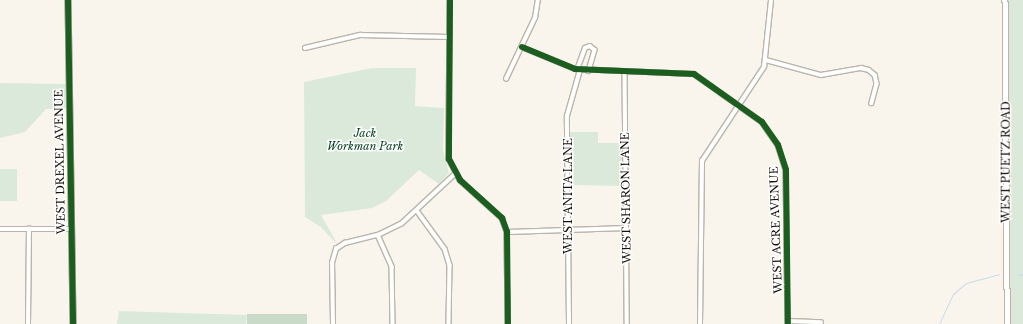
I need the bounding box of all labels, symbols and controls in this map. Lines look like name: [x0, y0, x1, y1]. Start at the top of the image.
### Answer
street label: WEST DREXEL AVENUE: [52, 89, 68, 235]
street label: WEST PUETZ ROAD: [999, 101, 1013, 223]
park label: Jack Workman Park: [327, 127, 403, 153]
street label: WEST SHARON LANE: [618, 132, 634, 264]
street label: WEST ANITA LANE: [561, 138, 575, 254]
street label: WEST ACRE AVENUE: [767, 166, 785, 294]

